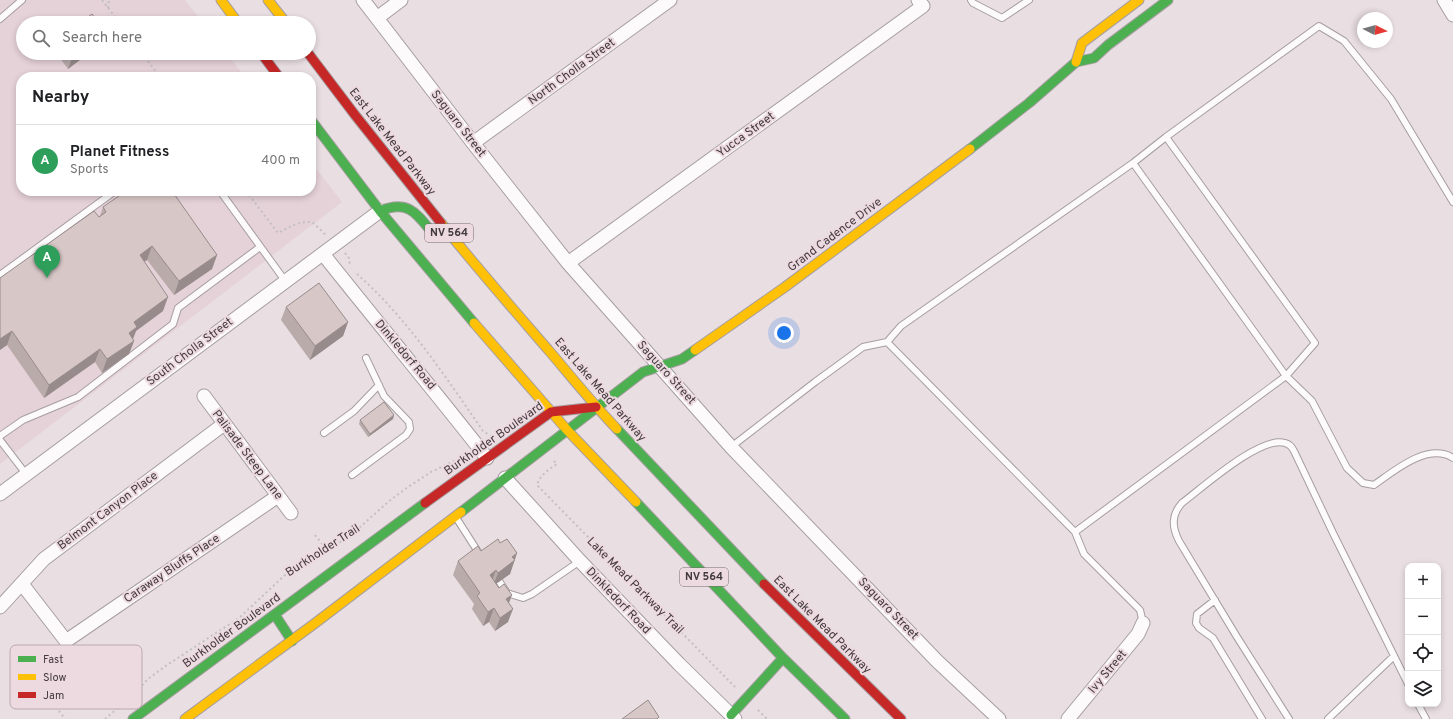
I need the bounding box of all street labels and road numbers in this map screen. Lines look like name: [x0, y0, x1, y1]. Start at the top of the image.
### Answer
street label: North Cholla Street: [525, 35, 619, 109]
street label: East Lake Mead Parkway: [345, 85, 439, 199]
street label: Saguaro Street: [427, 87, 489, 161]
street label: Yucca Street: [714, 109, 778, 161]
street label: Grand Cadence Drive: [785, 194, 885, 276]
road number: NV 564: [425, 224, 473, 242]
street label: South Cholla Street: [144, 314, 236, 390]
street label: Dinkledorf Road: [371, 317, 439, 393]
street label: East Lake Mead Parkway: [551, 335, 649, 445]
street label: Saguaro Street: [633, 338, 699, 408]
street label: Burkholder Boulevard: [441, 399, 547, 479]
street label: Palisade Steep Lane: [208, 407, 286, 503]
street label: Belmont Canyon Place: [55, 468, 161, 554]
street label: Burkholder Trail: [283, 521, 363, 581]
street label: Caraway Bluffs Place: [121, 531, 223, 607]
street label: Lake Mead Parkway Trail: [583, 534, 687, 638]
street label: Dinkledorf Road: [582, 564, 654, 638]
road number: NV 564: [680, 568, 728, 586]
street label: East Lake Mead Parkway: [770, 573, 874, 677]
street label: Saguaro Street: [854, 574, 922, 644]
street label: Burkholder Boulevard: [180, 590, 284, 672]
street label: Ivy Street: [1085, 647, 1131, 697]

